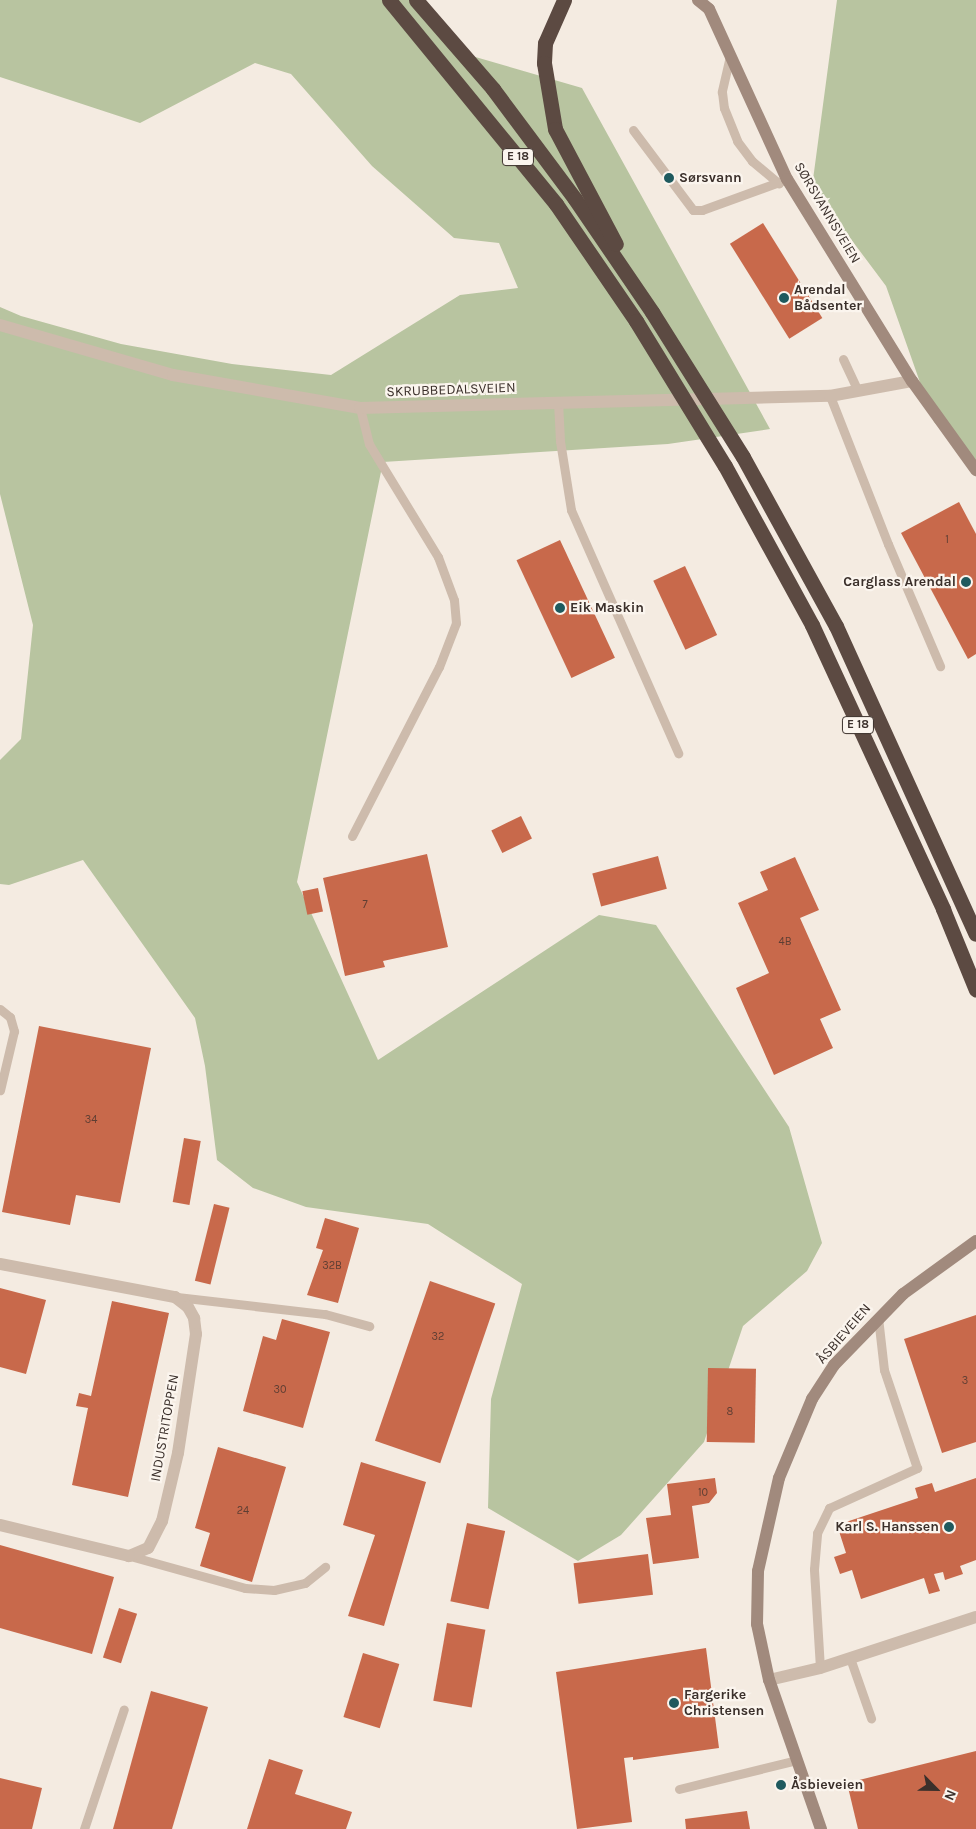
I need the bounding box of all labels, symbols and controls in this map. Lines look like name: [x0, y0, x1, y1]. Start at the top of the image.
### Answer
road number: E 18: [502, 148, 534, 166]
street label: SØRSVANNSVEIEN: [790, 160, 864, 266]
place label: Sørsvann: [679, 170, 742, 186]
marker: Sørsvann: [663, 172, 675, 184]
place label: Arendal Bådsenter: [794, 282, 862, 314]
marker: Arendal Bådsenter: [778, 292, 790, 304]
street label: SKRUBBEDALSVEIEN: [386, 379, 516, 401]
house number: 1: [945, 533, 949, 547]
place label: Carglass Arendal: [843, 574, 956, 590]
marker: Carglass Arendal: [960, 576, 972, 588]
place label: Eik Maskin: [570, 600, 644, 616]
marker: Eik Maskin: [554, 602, 566, 614]
road number: E 18: [842, 716, 874, 734]
house number: 7: [362, 898, 368, 912]
house number: 4B: [779, 935, 791, 949]
house number: 34: [85, 1113, 97, 1127]
house number: 32B: [322, 1259, 342, 1273]
street label: ÅSBIEVEIEN: [813, 1301, 875, 1367]
house number: 32: [432, 1330, 444, 1344]
street label: INDUSTRITOPPEN: [147, 1373, 183, 1483]
house number: 3: [962, 1374, 968, 1388]
house number: 30: [273, 1383, 287, 1397]
house number: 8: [727, 1405, 733, 1419]
house number: 10: [698, 1486, 708, 1500]
house number: 24: [237, 1504, 249, 1518]
place label: Karl S. Hanssen: [835, 1519, 939, 1535]
marker: Karl S. Hanssen: [943, 1521, 955, 1533]
place label: Fargerike Christensen: [684, 1687, 764, 1720]
marker: Fargerike Christensen: [668, 1697, 680, 1709]
north arrow: [911, 1764, 961, 1814]
place label: Åsbieveien: [791, 1777, 863, 1793]
marker: Åsbieveien: [775, 1779, 787, 1791]
text: N: [940, 1787, 960, 1803]

